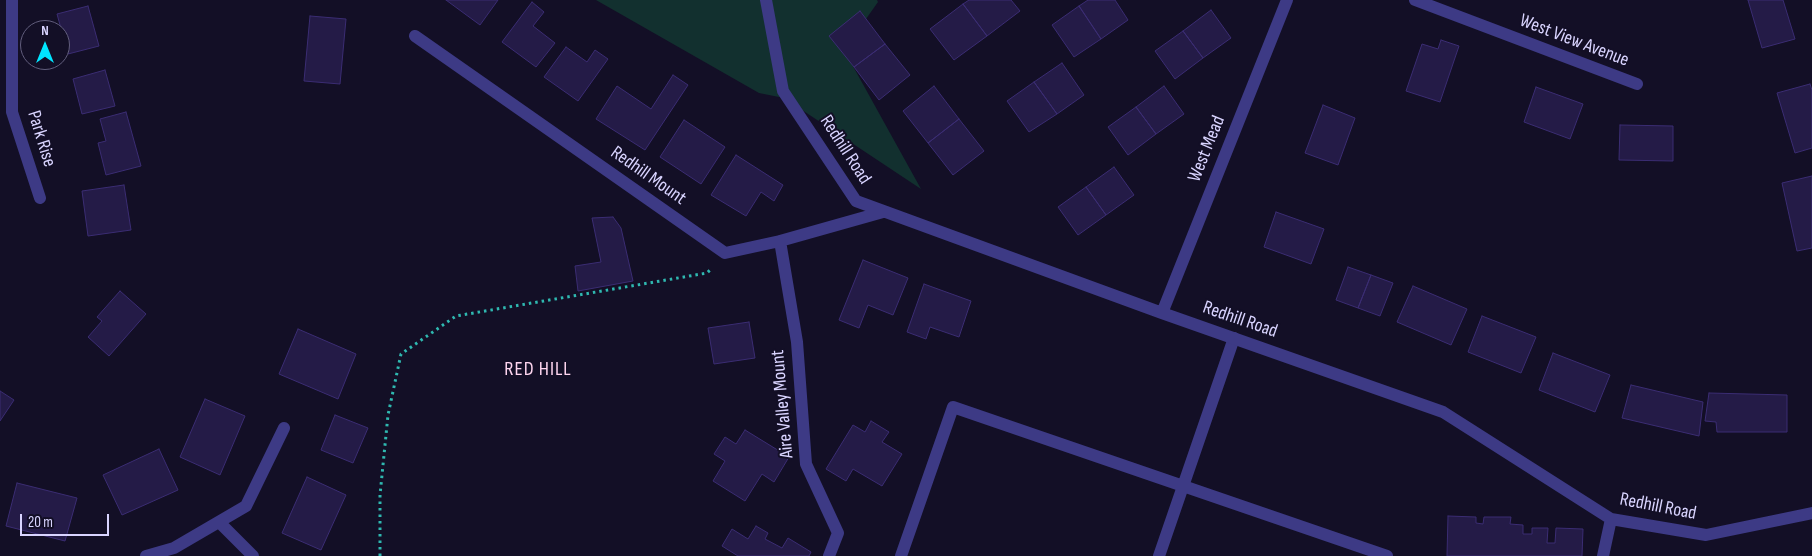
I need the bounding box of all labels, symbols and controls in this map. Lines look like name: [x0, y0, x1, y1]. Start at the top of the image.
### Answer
street label: West View Avenue: [1516, 10, 1632, 72]
north arrow: [20, 20, 70, 70]
text: N: [41, 22, 49, 39]
street label: Park Rise: [22, 108, 60, 170]
street label: Redhill Road: [814, 111, 876, 189]
street label: West Mead: [1183, 113, 1231, 185]
street label: Redhill Mount: [606, 142, 690, 210]
street label: Redhill Road: [1200, 297, 1280, 343]
street label: Aire Valley Mount: [767, 349, 799, 459]
district label: RED HILL: [503, 358, 573, 382]
street label: Redhill Road: [1618, 488, 1698, 526]
scale bar: [22, 504, 111, 536]
text: 20 m: [28, 513, 53, 532]

